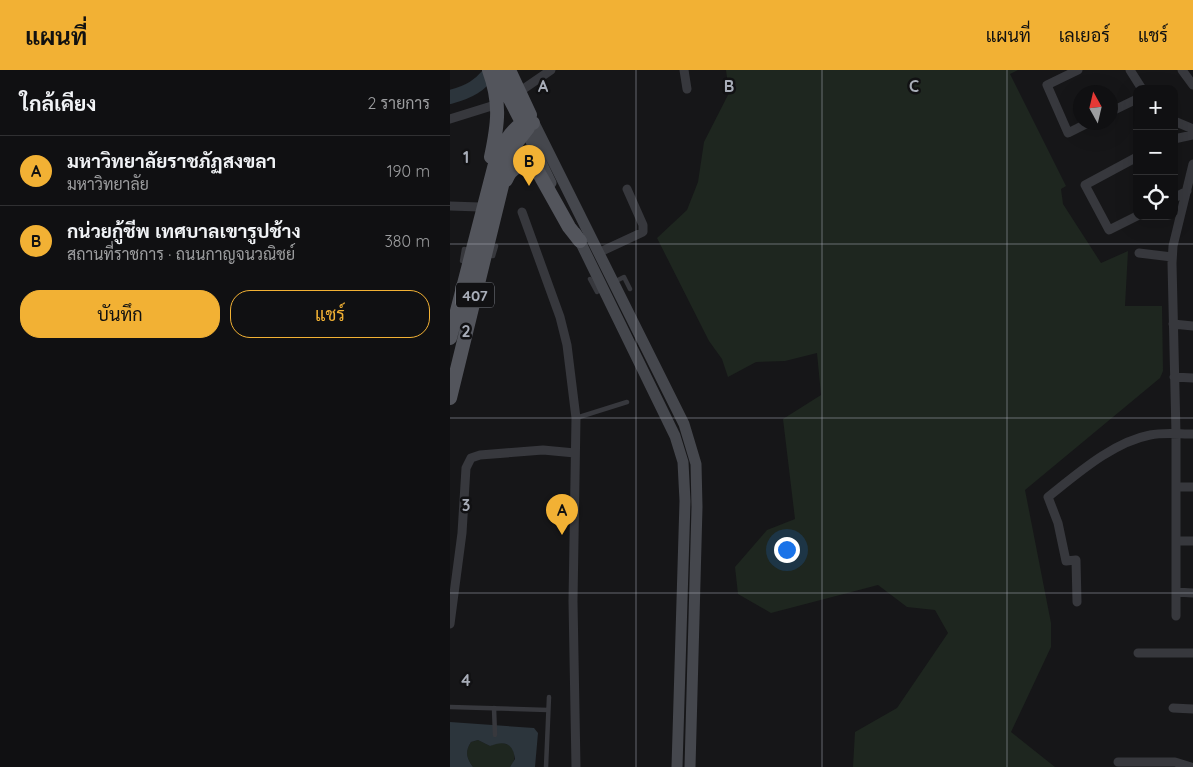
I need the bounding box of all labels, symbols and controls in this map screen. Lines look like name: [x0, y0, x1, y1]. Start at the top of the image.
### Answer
text: แผนที่: [25, 21, 87, 51]
text: แผนที่: [986, 24, 1031, 47]
text: เลเยอร์: [1059, 24, 1110, 47]
text: แชร์: [1138, 24, 1168, 47]
text: A: [538, 76, 549, 96]
text: B: [724, 76, 734, 96]
text: C: [909, 76, 919, 96]
north arrow: [1073, 85, 1118, 130]
map controls: [1133, 85, 1178, 220]
button: +: [1133, 85, 1178, 130]
text: ใกล้เคียง: [20, 90, 96, 116]
text: 2 รายการ: [367, 93, 430, 113]
button: −: [1133, 130, 1178, 175]
pin: B: [513, 145, 545, 186]
text: 1: [463, 147, 469, 167]
text: มหาวิทยาลัยราชภัฏสงขลา: [67, 149, 276, 173]
text: A: [31, 161, 41, 181]
text: 190 m: [387, 161, 430, 181]
text: มหาวิทยาลัย: [67, 174, 149, 194]
button: locate: [1133, 175, 1178, 220]
text: กน่วยกู้ชีพ เทศบาลเขารูปช้าง: [67, 219, 301, 243]
text: B: [31, 231, 41, 251]
text: 380 m: [384, 231, 430, 251]
text: สถานที่ราชการ · ถนนกาญจนวณิชย์: [67, 244, 295, 264]
road number: 407: [456, 282, 494, 308]
button: บันทึก: [20, 290, 220, 338]
button: แชร์: [230, 290, 430, 338]
text: 2: [461, 321, 471, 341]
pin: A: [546, 494, 578, 535]
text: 3: [462, 495, 470, 515]
your location: [774, 537, 800, 563]
text: 4: [461, 670, 471, 690]

